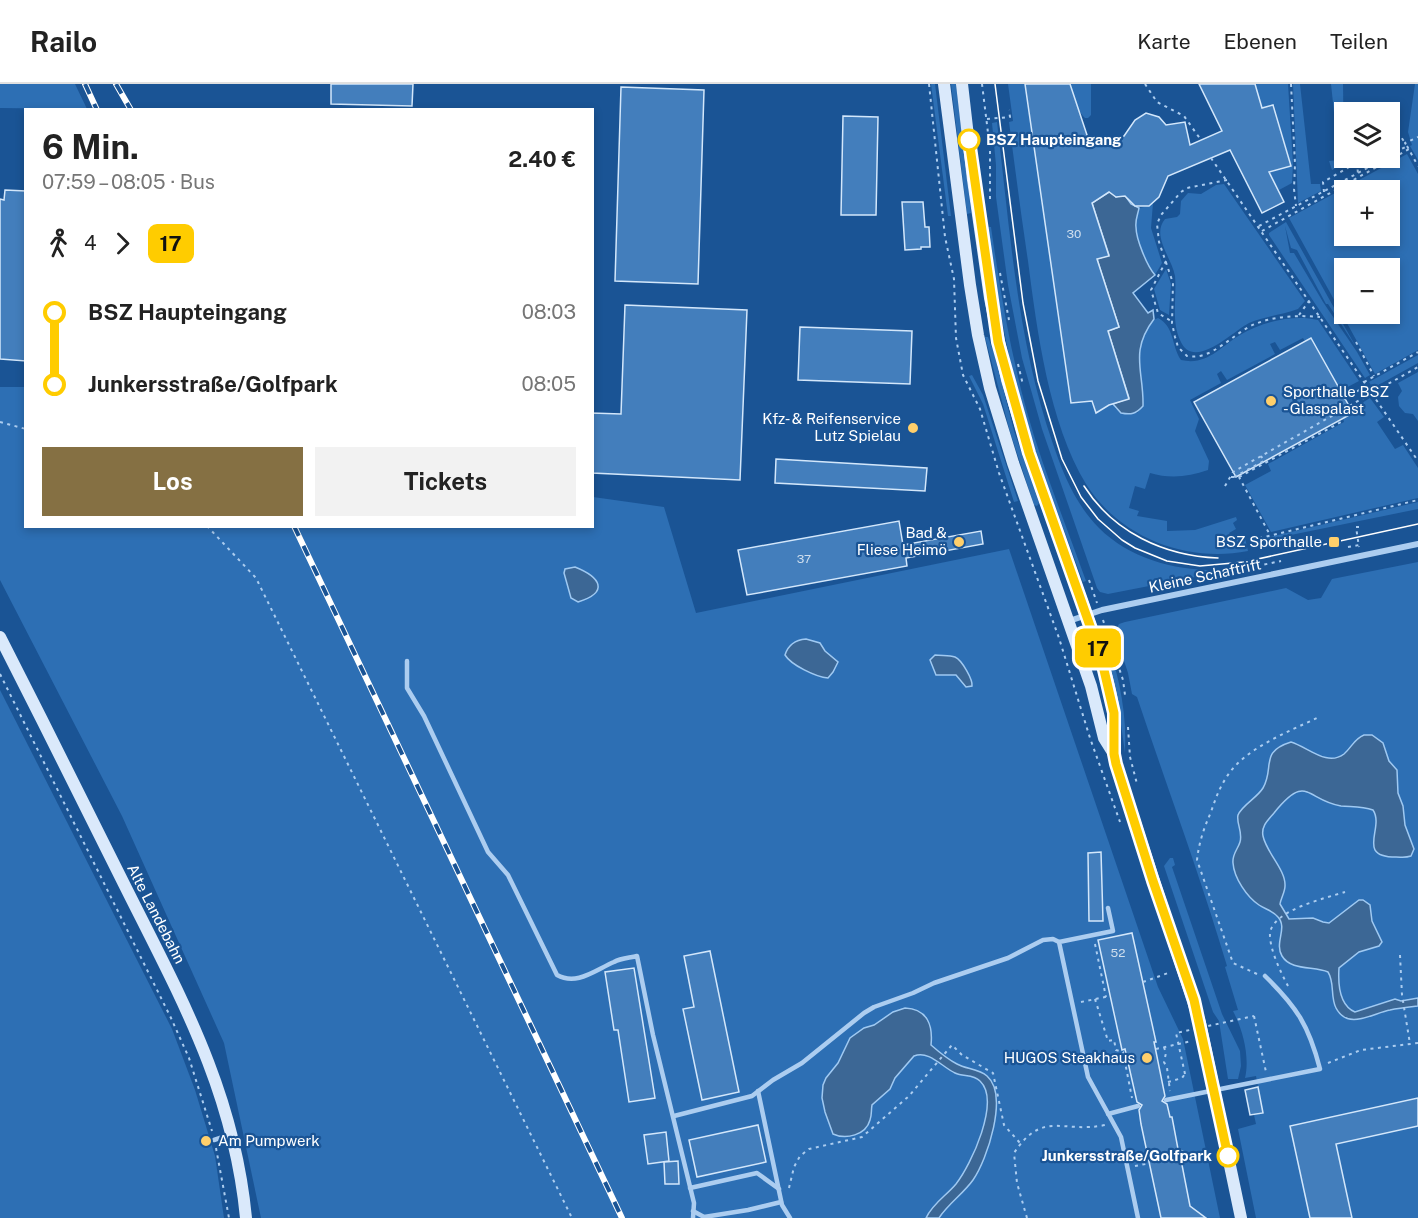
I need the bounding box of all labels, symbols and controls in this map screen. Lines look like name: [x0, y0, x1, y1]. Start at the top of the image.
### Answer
text: Railo: [30, 25, 97, 58]
text: Karte: [1137, 29, 1191, 54]
text: Ebenen: [1224, 29, 1297, 54]
text: Teilen: [1330, 29, 1388, 54]
map controls: [1334, 102, 1400, 324]
button: layers: [1334, 102, 1400, 168]
text: 6 Min.: [42, 128, 139, 166]
marker: BSZ Haupteingang: [958, 129, 980, 151]
place label: BSZ Haupteingang: [986, 131, 1122, 148]
text: 2.40 €: [508, 146, 576, 172]
text: 07:59 – 08:05 · Bus: [42, 170, 215, 194]
button: +: [1334, 180, 1400, 246]
icon: walk: [42, 227, 75, 260]
icon: forward: [106, 227, 139, 260]
house number: 30: [1067, 227, 1081, 241]
text: 4: [84, 231, 97, 255]
text: 17: [160, 231, 182, 256]
button: −: [1334, 258, 1400, 324]
text: BSZ Haupteingang: [88, 299, 287, 325]
text: 08:03: [522, 300, 576, 324]
text: Junkersstraße/Golfpark: [88, 371, 338, 397]
text: 08:05: [521, 372, 576, 396]
place label: Sporthalle BSZ - Glaspalast: [1283, 383, 1389, 417]
marker: Sporthalle BSZ - Glaspalast: [1264, 394, 1278, 408]
place label: Kfz- & Reifenservice Lutz Spielau: [762, 410, 901, 444]
marker: Kfz- & Reifenservice Lutz Spielau: [906, 421, 920, 435]
button: Los: [42, 447, 303, 516]
button: Tickets: [315, 447, 576, 516]
place label: Bad & Fliese Heimö: [857, 524, 947, 558]
place label: BSZ Sporthalle: [1216, 533, 1322, 550]
marker: Bad & Fliese Heimö: [952, 535, 966, 549]
marker: BSZ Sporthalle: [1327, 535, 1341, 549]
house number: 37: [797, 552, 811, 566]
street label: Kleine Schaftrift: [1147, 555, 1263, 596]
line badge: 17: [1071, 628, 1125, 668]
text: 17: [1087, 636, 1109, 661]
street label: Alte Landebahn: [124, 861, 189, 966]
house number: 52: [1111, 946, 1125, 960]
place label: HUGOS Steakhaus: [1004, 1049, 1135, 1066]
marker: HUGOS Steakhaus: [1140, 1051, 1154, 1065]
place label: Am Pumpwerk: [218, 1132, 320, 1149]
marker: Am Pumpwerk: [199, 1134, 213, 1148]
marker: Junkersstraße/Golfpark: [1217, 1145, 1239, 1167]
place label: Junkersstraße/Golfpark: [1042, 1147, 1212, 1164]

